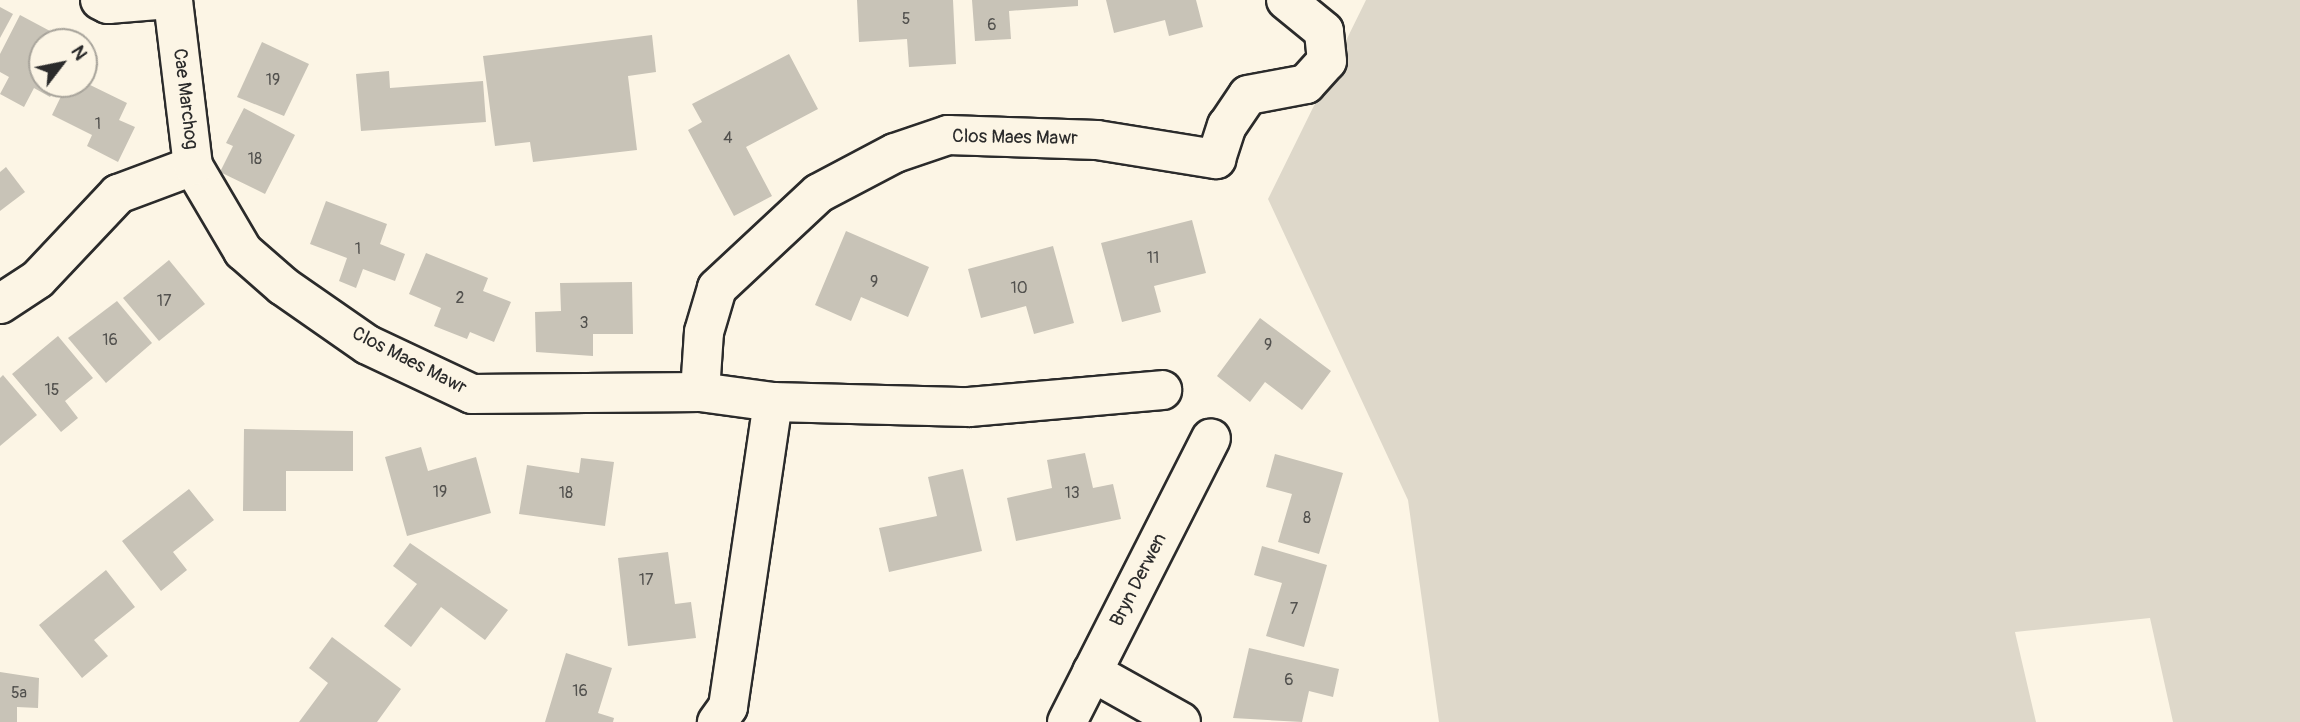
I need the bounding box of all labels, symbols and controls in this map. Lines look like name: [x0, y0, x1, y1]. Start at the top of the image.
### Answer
house number: 5: [902, 9, 910, 29]
house number: 6: [987, 15, 997, 35]
north arrow: [28, 28, 98, 98]
text: N: [66, 41, 93, 65]
street label: Cae Marchog: [167, 47, 203, 151]
house number: 19: [266, 70, 280, 90]
house number: 1: [95, 114, 101, 134]
street label: Clos Maes Mawr: [952, 126, 1078, 150]
house number: 4: [723, 128, 733, 148]
house number: 18: [248, 149, 262, 169]
house number: 1: [355, 239, 361, 259]
house number: 11: [1147, 248, 1159, 268]
house number: 9: [870, 272, 878, 292]
house number: 10: [1010, 278, 1028, 298]
house number: 2: [456, 288, 464, 308]
house number: 17: [157, 291, 171, 311]
house number: 3: [580, 313, 588, 333]
street label: Clos Maes Mawr: [348, 322, 470, 400]
house number: 16: [102, 330, 118, 350]
house number: 9: [1264, 335, 1272, 355]
house number: 15: [45, 380, 59, 400]
house number: 19: [433, 482, 447, 502]
house number: 18: [559, 483, 573, 503]
house number: 13: [1064, 483, 1080, 503]
house number: 8: [1303, 508, 1311, 528]
street label: Bryn Derwen: [1106, 530, 1172, 630]
house number: 17: [639, 570, 653, 590]
house number: 7: [1290, 599, 1298, 619]
house number: 6: [1284, 670, 1294, 690]
house number: 16: [572, 681, 588, 701]
house number: 5a: [11, 683, 27, 703]

